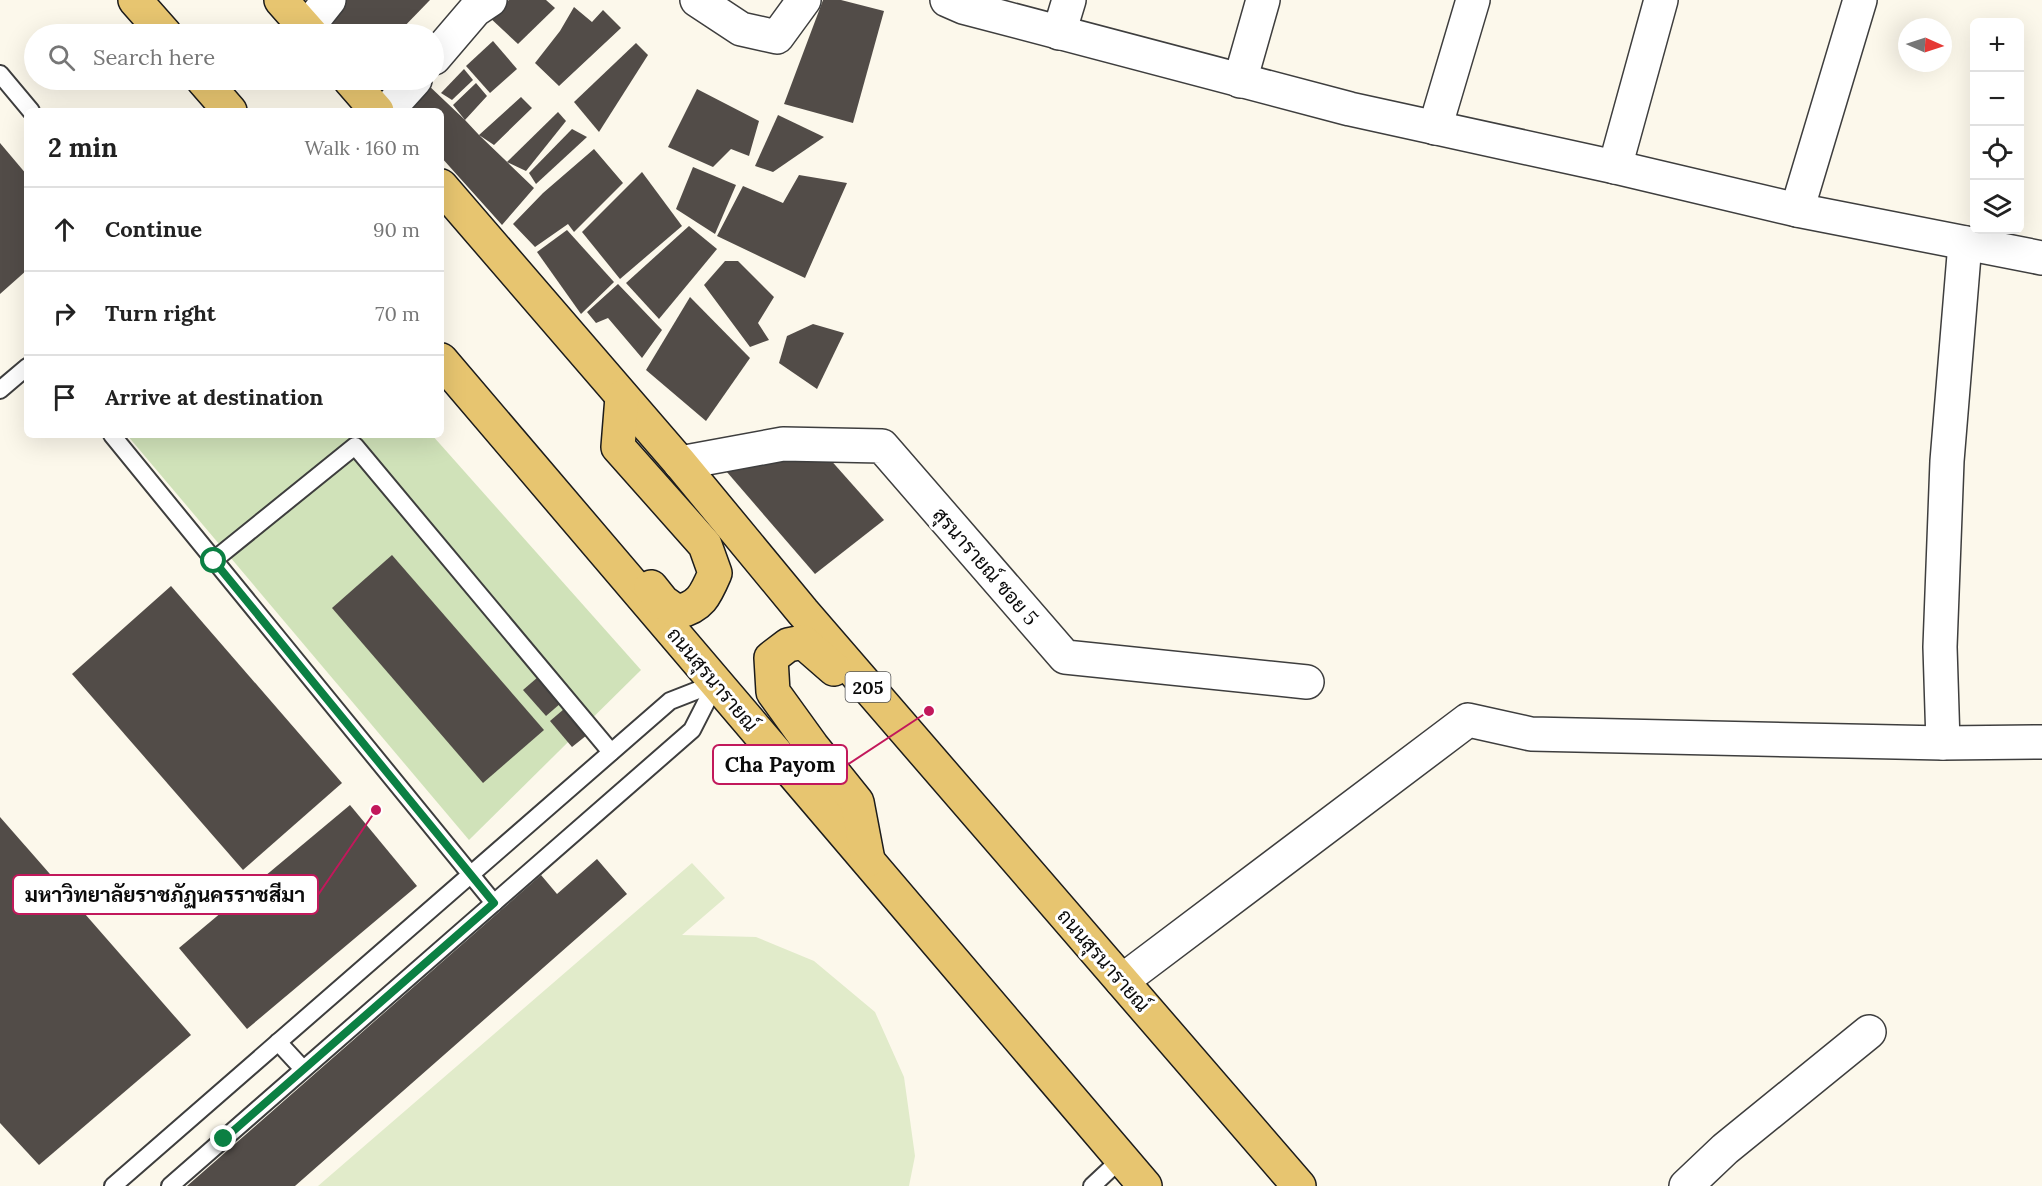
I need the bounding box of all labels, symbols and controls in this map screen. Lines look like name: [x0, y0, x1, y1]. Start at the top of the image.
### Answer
north arrow: [1898, 18, 1952, 72]
map controls: [1970, 18, 2024, 234]
button: +: [1970, 18, 2024, 72]
search box: [24, 24, 444, 90]
icon: search: [45, 41, 78, 74]
text: Search here: [93, 43, 215, 71]
button: −: [1970, 72, 2024, 126]
button: locate: [1970, 126, 2024, 180]
text: 2 min: [48, 131, 118, 164]
text: Walk · 160 m: [304, 135, 420, 160]
button: layers: [1970, 180, 2024, 234]
icon: ahead: [48, 213, 81, 246]
text: Continue: [105, 215, 202, 243]
text: 90 m: [373, 217, 420, 242]
icon: right: [48, 297, 81, 330]
text: Turn right: [105, 299, 216, 327]
text: 70 m: [375, 301, 420, 326]
icon: arrive: [48, 381, 81, 414]
text: Arrive at destination: [105, 383, 323, 411]
street label: สุรนารายณ์ ซอย 5: [926, 501, 1045, 631]
route start: [200, 547, 226, 573]
street label: ถนนสุรนารายณ์: [661, 621, 765, 737]
road number: 205: [846, 672, 890, 702]
callout: Cha Payom: [713, 745, 847, 784]
text: Cha Payom: [725, 751, 835, 778]
callout: มหาวิทยาลัยราชภัฏนครราชสีมา: [13, 875, 318, 914]
text: มหาวิทยาลัยราชภัฏนครราชสีมา: [25, 881, 305, 909]
street label: ถนนสุรนารายณ์: [1051, 903, 1156, 1018]
route end: [210, 1125, 236, 1151]

